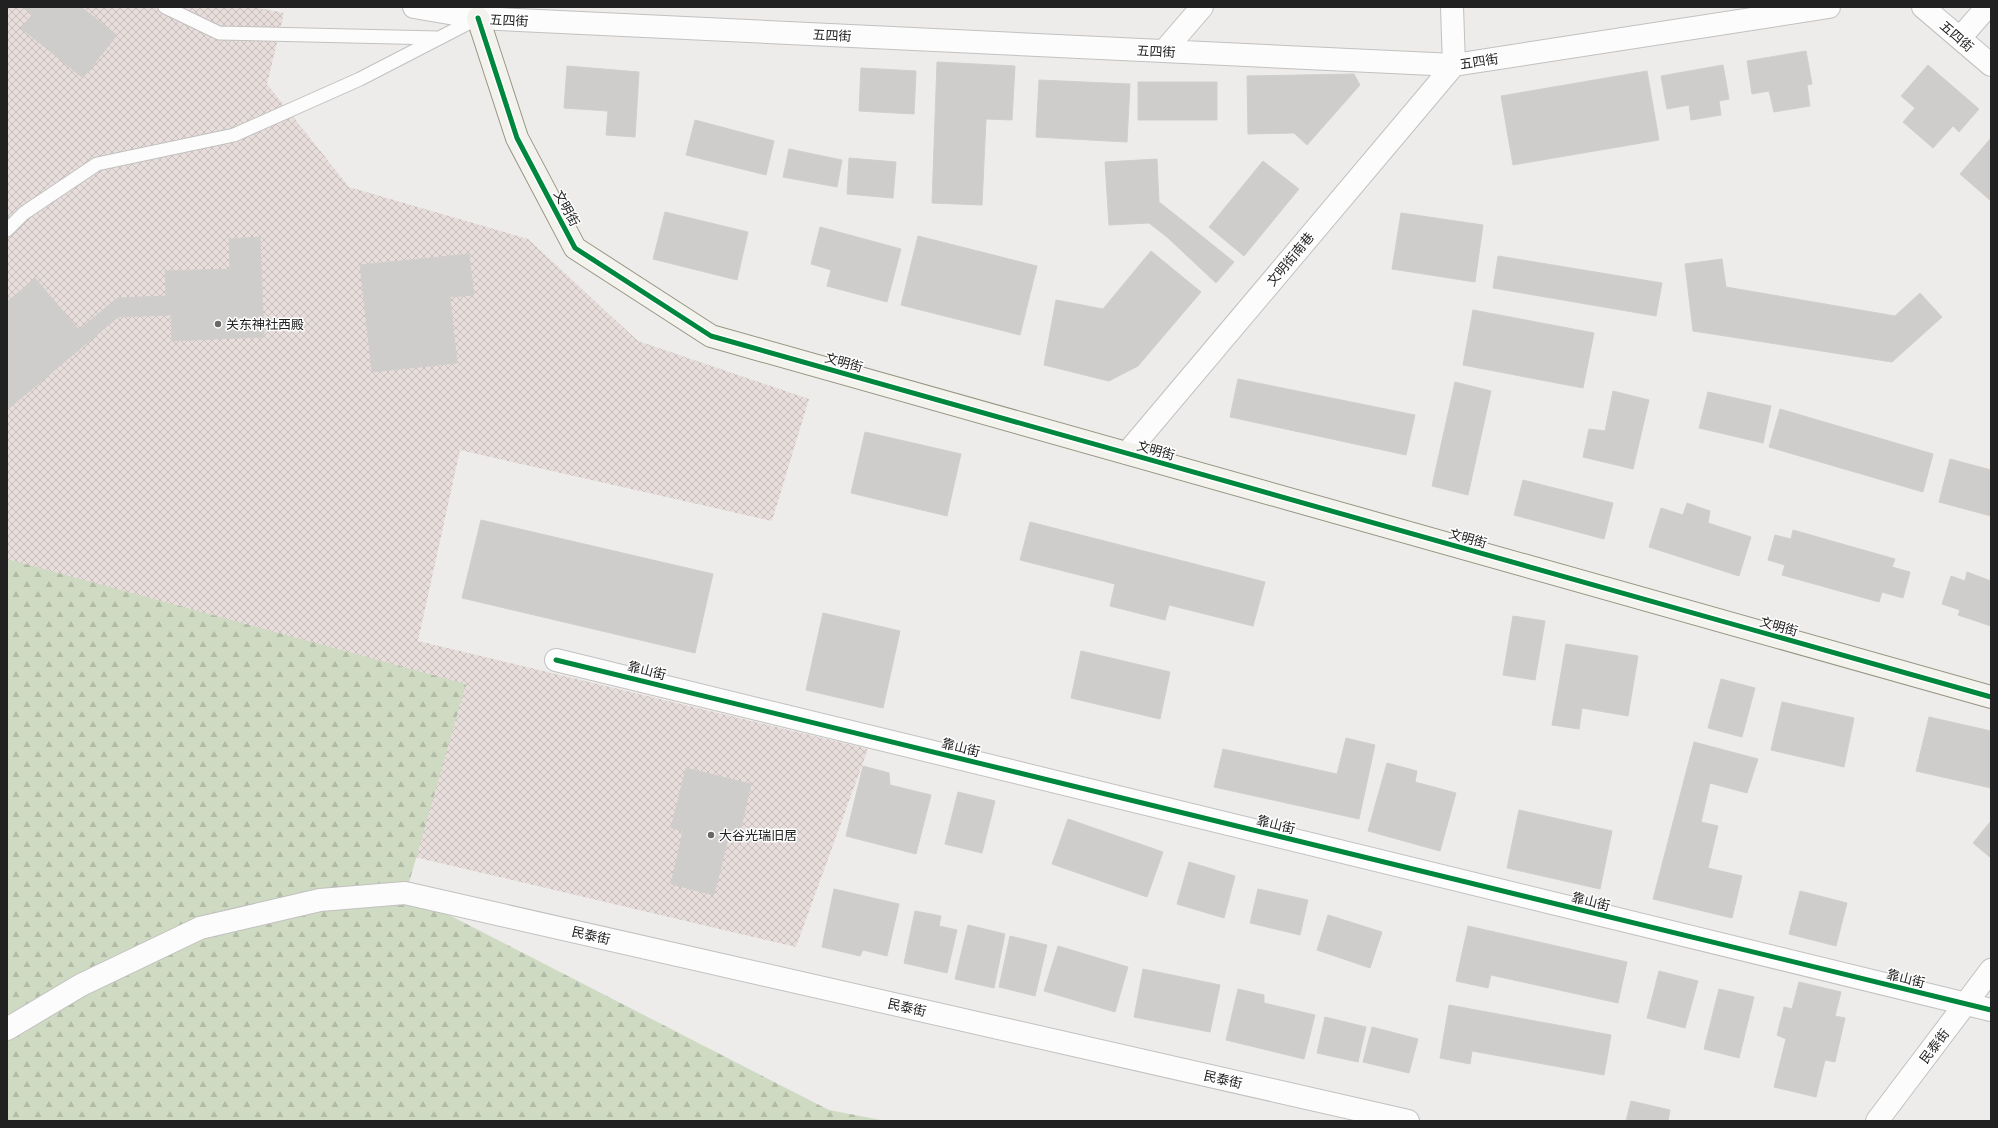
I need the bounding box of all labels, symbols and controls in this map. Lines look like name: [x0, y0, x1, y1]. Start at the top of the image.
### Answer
street label: 五四街: [489, 11, 529, 29]
street label: 五四街: [1937, 17, 1977, 55]
street label: 五四街: [812, 26, 852, 44]
street label: 五四街: [1136, 42, 1176, 60]
street label: 五四街: [1458, 50, 1500, 72]
street label: 文明街: [551, 187, 583, 229]
street label: 文明街南巷: [1263, 229, 1317, 289]
place label: 关东神社西殿: [226, 316, 304, 332]
marker: 关东神社西殿: [213, 319, 223, 329]
street label: 文明街: [823, 349, 865, 375]
street label: 文明街: [1135, 437, 1177, 463]
street label: 文明街: [1447, 525, 1489, 551]
street label: 文明街: [1758, 613, 1800, 639]
street label: 靠山街: [626, 658, 668, 682]
street label: 靠山街: [940, 735, 982, 759]
street label: 靠山街: [1255, 812, 1297, 836]
place label: 大谷光瑞旧居: [719, 827, 797, 843]
marker: 大谷光瑞旧居: [706, 830, 716, 840]
street label: 靠山街: [1570, 889, 1612, 913]
street label: 民泰街: [570, 923, 612, 947]
street label: 靠山街: [1885, 966, 1927, 990]
street label: 民泰街: [886, 995, 928, 1019]
street label: 民泰街: [1916, 1026, 1952, 1066]
street label: 民泰街: [1202, 1067, 1244, 1091]

